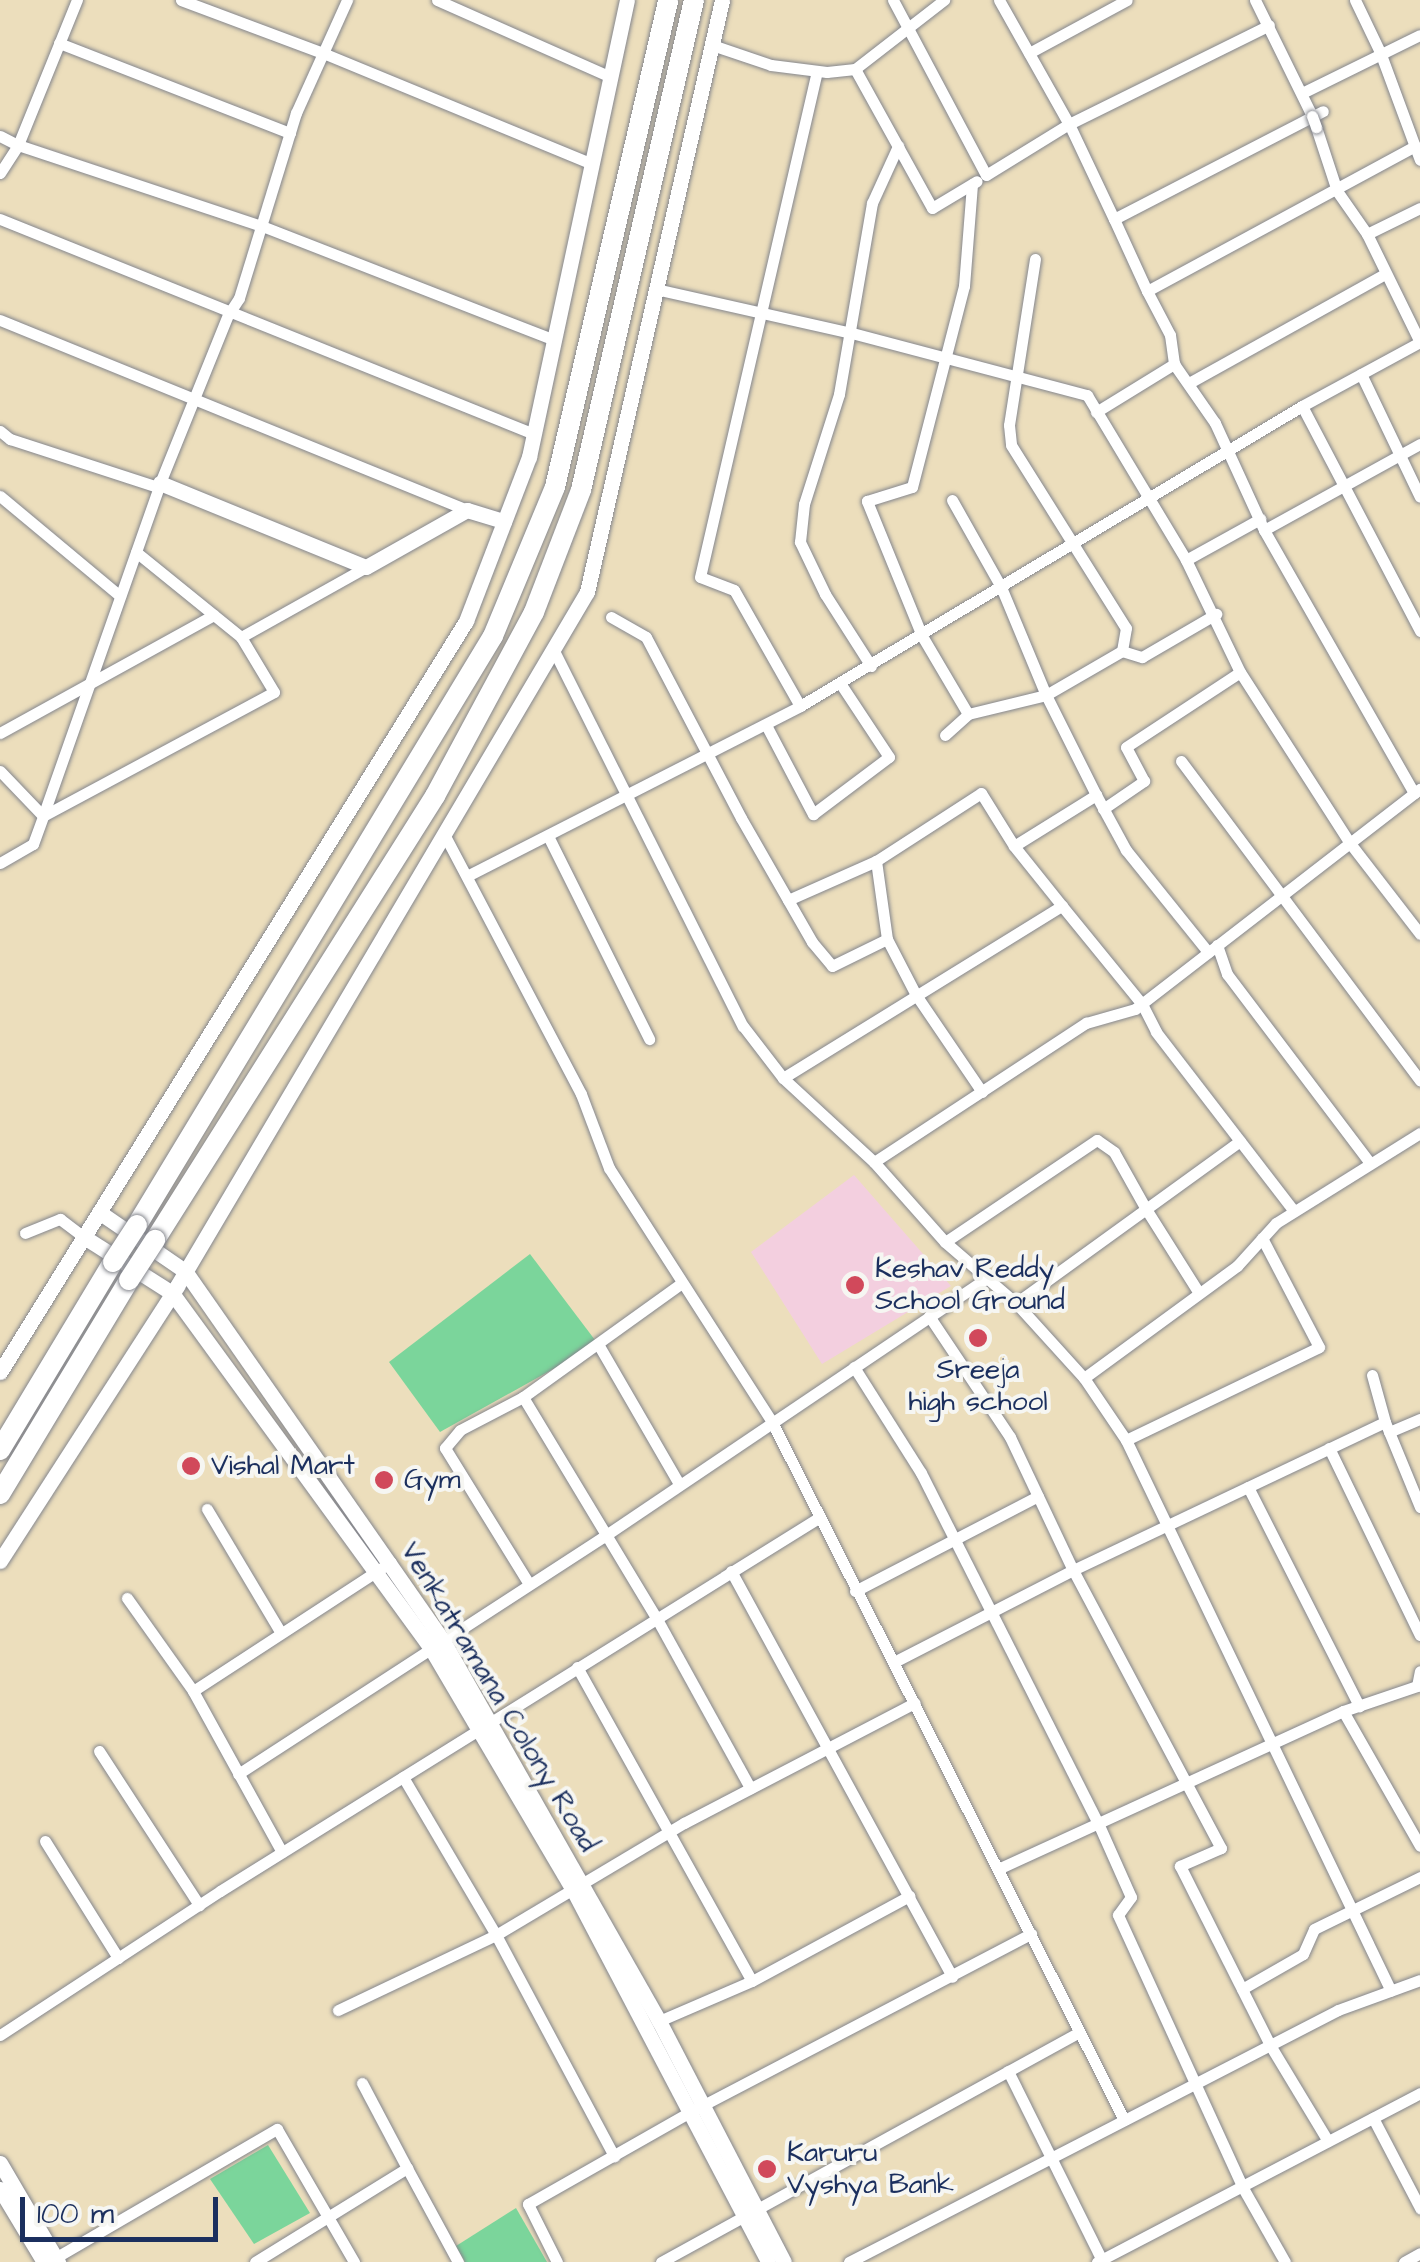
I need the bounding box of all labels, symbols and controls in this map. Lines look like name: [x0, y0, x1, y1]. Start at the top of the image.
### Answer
place label: Keshav Reddy School Ground: [875, 1252, 1065, 1318]
marker: Keshav Reddy School Ground: [844, 1274, 866, 1296]
marker: Sreeja high school: [967, 1327, 989, 1349]
place label: Sreeja high school: [908, 1353, 1048, 1419]
place label: Vishal Mart: [211, 1449, 355, 1483]
marker: Vishal Mart: [180, 1455, 202, 1477]
place label: Gym: [404, 1463, 461, 1497]
marker: Gym: [373, 1469, 395, 1491]
street label: Venkatramana Colony Road: [393, 1536, 605, 1858]
place label: Karuru Vyshya Bank: [787, 2136, 954, 2202]
marker: Karuru Vyshya Bank: [756, 2158, 778, 2180]
scale bar: [25, 2177, 222, 2239]
text: 100 m: [37, 2193, 114, 2235]

